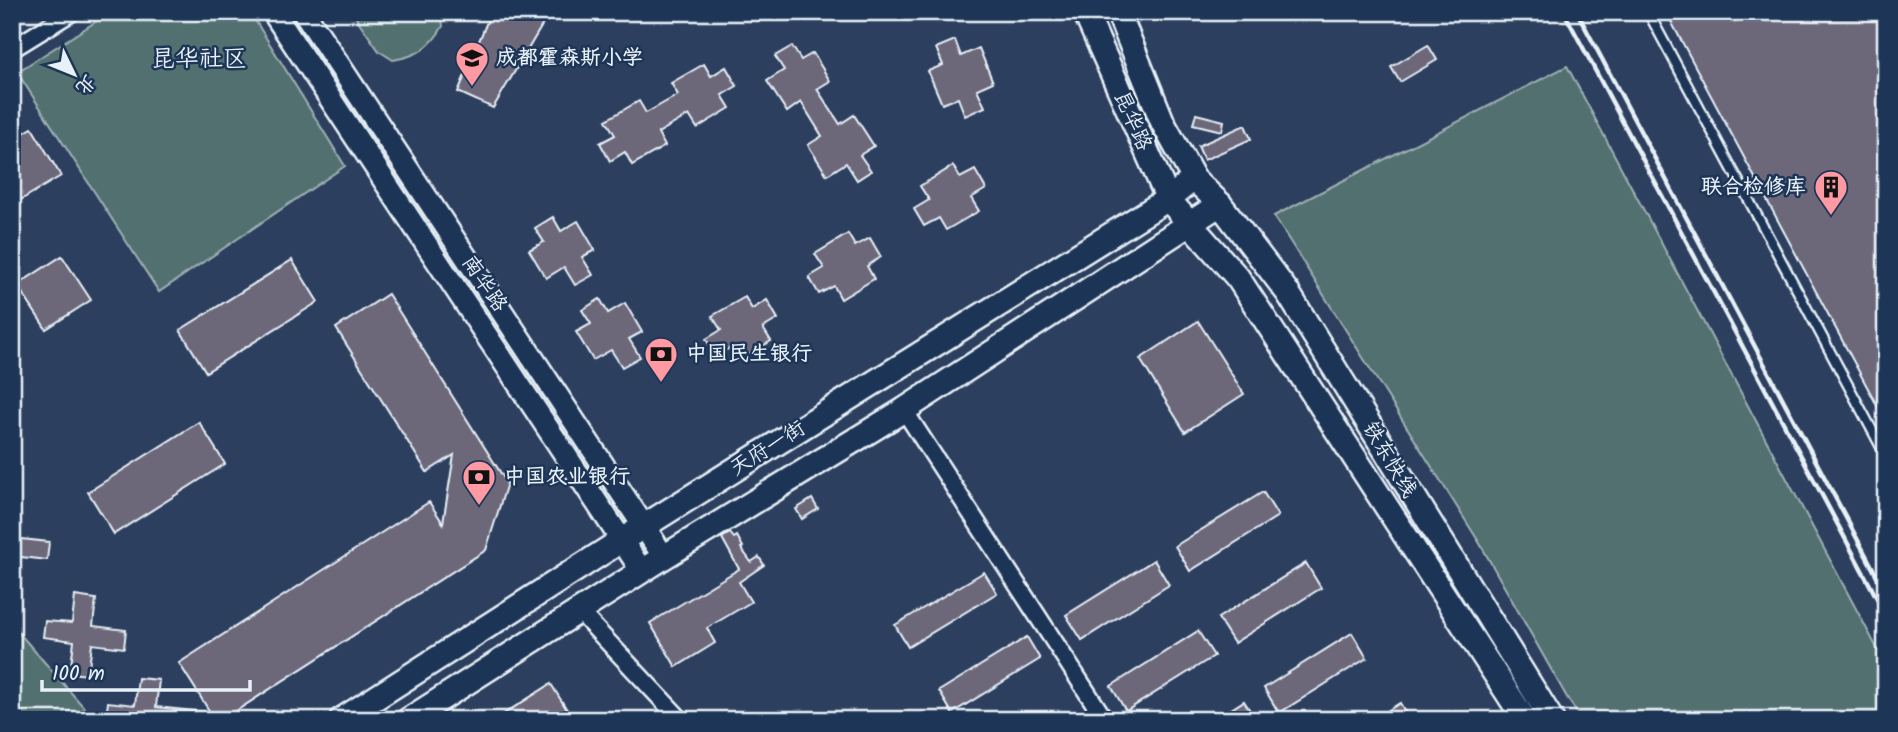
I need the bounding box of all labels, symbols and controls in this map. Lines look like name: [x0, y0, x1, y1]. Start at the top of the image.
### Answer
north arrow: [38, 38, 108, 108]
school or university icon: 成都霍森斯小学: [453, 39, 491, 88]
district label: 昆华社区: [151, 40, 247, 79]
place label: 成都霍森斯小学: [496, 42, 643, 75]
text: 北: [68, 67, 102, 101]
street label: 昆华路: [1104, 86, 1160, 156]
building icon: 联合检修库: [1812, 168, 1850, 217]
place label: 联合检修库: [1701, 171, 1806, 204]
street label: 南华路: [453, 249, 515, 319]
bank icon: 中国民生银行: [642, 335, 680, 384]
place label: 中国民生银行: [686, 338, 812, 371]
street label: 天府一街: [724, 413, 812, 485]
street label: 铁东快线: [1353, 416, 1425, 504]
bank icon: 中国农业银行: [460, 458, 498, 507]
place label: 中国农业银行: [504, 461, 630, 494]
scale bar: [42, 648, 250, 692]
text: 100 m: [52, 658, 105, 691]

